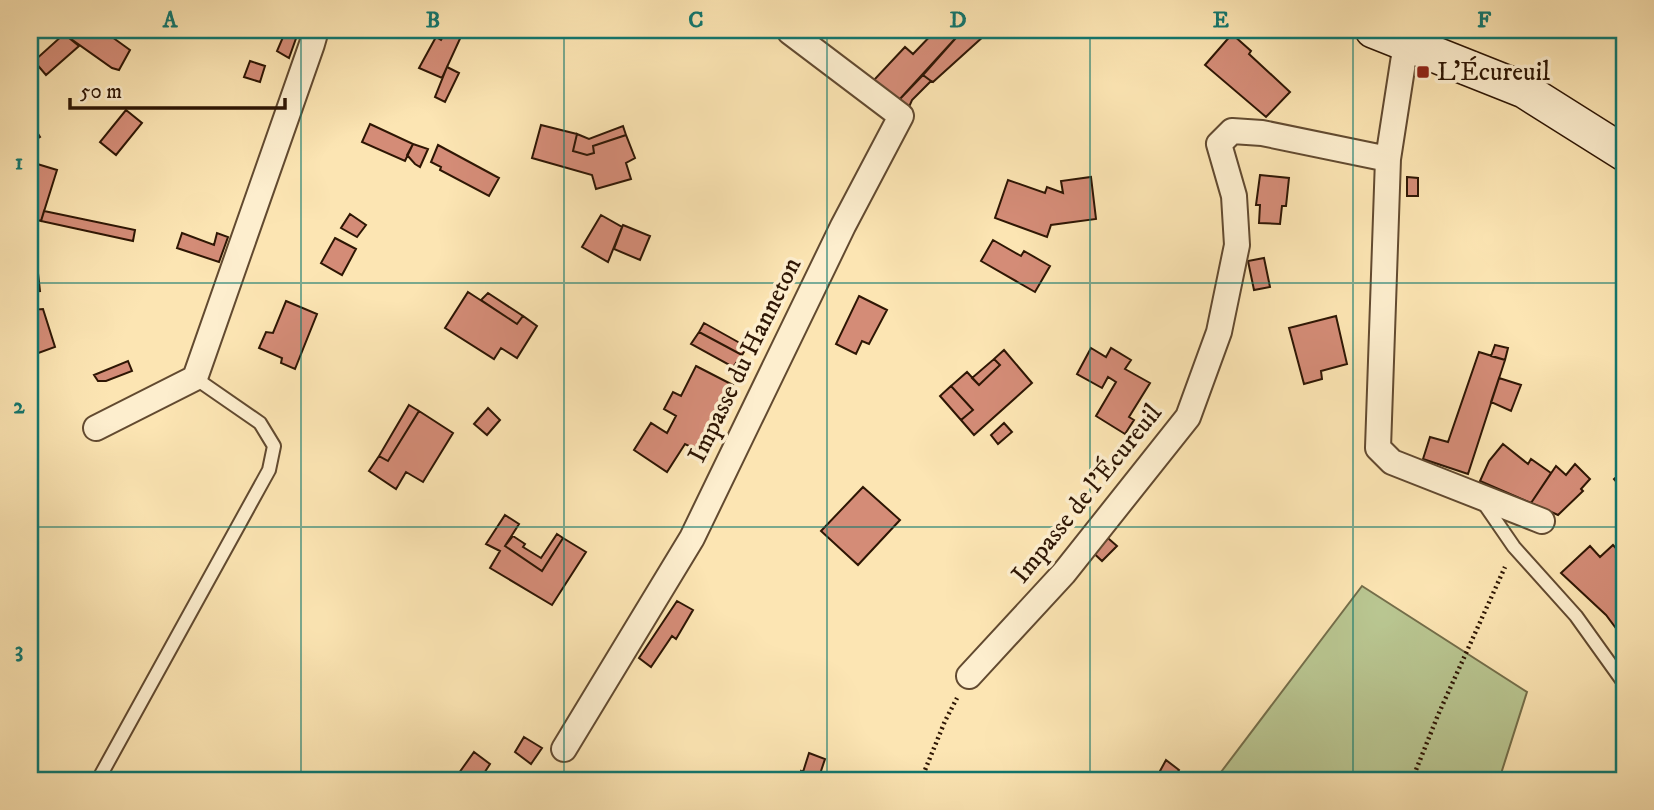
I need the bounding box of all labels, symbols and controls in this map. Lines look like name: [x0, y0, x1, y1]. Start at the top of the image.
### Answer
text: A: [162, 6, 179, 35]
text: B: [426, 6, 440, 35]
text: C: [688, 6, 704, 35]
text: D: [949, 6, 967, 35]
text: E: [1213, 6, 1229, 35]
text: F: [1477, 6, 1492, 35]
place label: L'Écureuil: [1437, 56, 1550, 89]
marker: L'Écureuil: [1415, 64, 1431, 80]
scale bar: [70, 66, 285, 110]
text: 50 m: [80, 79, 122, 105]
text: 1: [15, 148, 23, 177]
street label: Impasse du Hanneton: [681, 252, 809, 468]
text: 2: [13, 392, 25, 421]
street label: Impasse de l'Écureuil: [1004, 397, 1170, 590]
text: 3: [15, 636, 23, 665]

